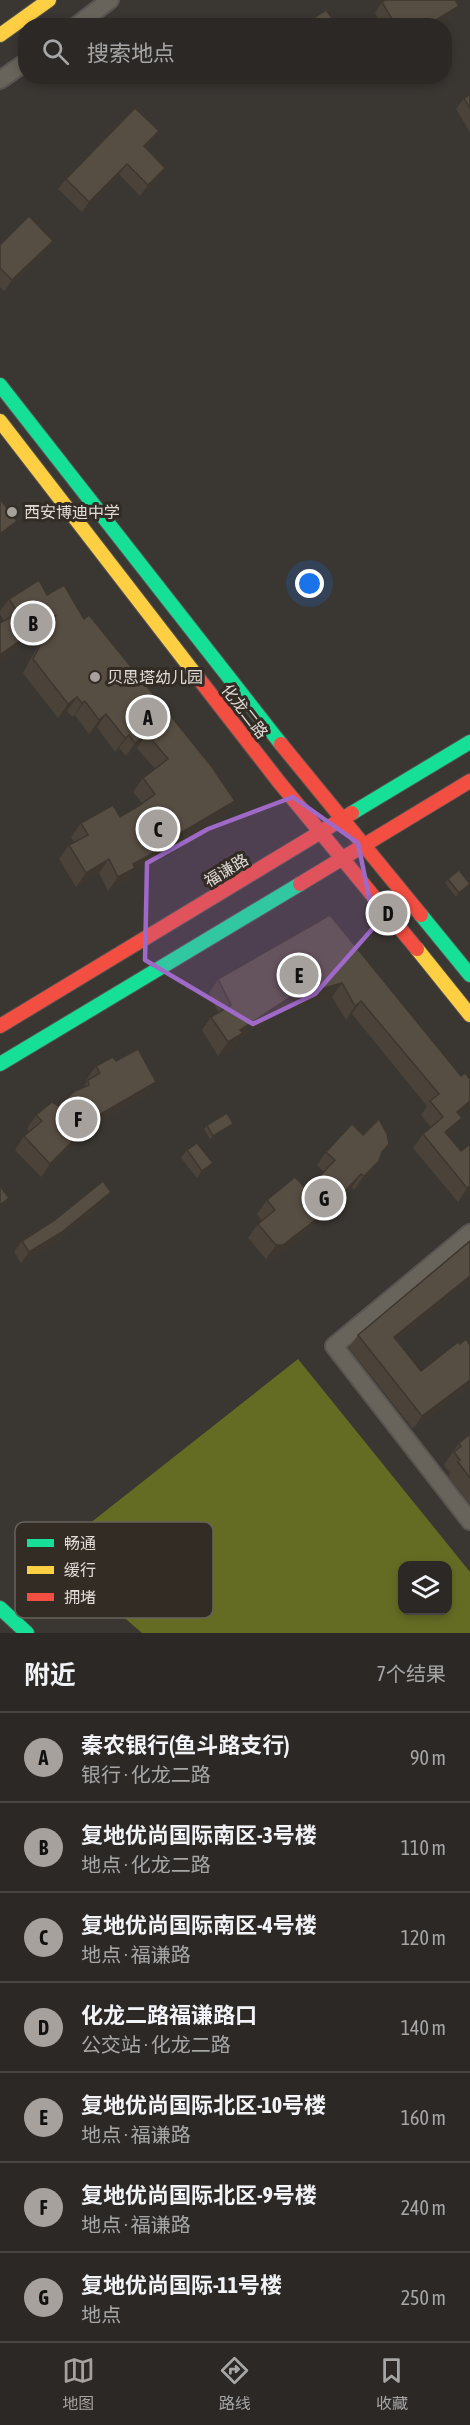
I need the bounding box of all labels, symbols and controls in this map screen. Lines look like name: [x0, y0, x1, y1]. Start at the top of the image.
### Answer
search box: [18, 18, 452, 84]
icon: search: [39, 35, 72, 68]
text: 搜索地点: [87, 40, 175, 66]
place label: 西安博迪中学: [24, 503, 120, 521]
marker: 西安博迪中学: [5, 505, 19, 519]
your location: [295, 569, 324, 598]
pin: B: [14, 600, 52, 646]
place label: 贝思塔幼儿园: [107, 668, 203, 686]
marker: 贝思塔幼儿园: [88, 670, 102, 684]
street label: 化龙二路: [218, 680, 272, 742]
pin: A: [128, 694, 168, 740]
pin: C: [138, 806, 178, 852]
street label: 福谦路: [201, 850, 251, 890]
pin: D: [368, 890, 408, 936]
pin: E: [280, 952, 318, 998]
pin: F: [58, 1096, 98, 1142]
pin: G: [304, 1176, 344, 1220]
legend: [15, 1522, 213, 1618]
text: 畅通: [64, 1534, 96, 1552]
text: 缓行: [64, 1561, 96, 1579]
map controls: [398, 1561, 452, 1615]
button: layers: [398, 1561, 452, 1615]
text: 拥堵: [64, 1588, 96, 1606]
text: 附近: [24, 1660, 76, 1690]
text: 7个结果: [377, 1662, 446, 1685]
text: 秦农银行(鱼斗路支行): [81, 1732, 290, 1758]
text: A: [39, 1746, 48, 1769]
text: 90 m: [410, 1746, 446, 1769]
text: 银行 · 化龙二路: [81, 1763, 211, 1786]
text: 复地优尚国际南区-3号楼: [81, 1822, 317, 1848]
text: B: [39, 1836, 48, 1859]
text: 110 m: [401, 1836, 446, 1859]
text: 地点 · 化龙二路: [81, 1853, 211, 1876]
text: 复地优尚国际南区-4号楼: [81, 1912, 317, 1938]
text: C: [39, 1926, 48, 1949]
text: 120 m: [401, 1926, 446, 1949]
text: 地点 · 福谦路: [81, 1943, 191, 1966]
text: 化龙二路福谦路口: [81, 2002, 257, 2028]
text: D: [38, 2016, 49, 2039]
text: 140 m: [401, 2016, 446, 2039]
text: 公交站 · 化龙二路: [81, 2033, 231, 2056]
text: 复地优尚国际北区-10号楼: [81, 2092, 326, 2118]
text: E: [39, 2106, 48, 2129]
text: 160 m: [401, 2106, 446, 2129]
text: 地点 · 福谦路: [81, 2123, 191, 2146]
text: 复地优尚国际北区-9号楼: [81, 2182, 317, 2208]
text: F: [39, 2196, 48, 2219]
text: 240 m: [401, 2196, 446, 2219]
text: 地点 · 福谦路: [81, 2213, 191, 2236]
text: 复地优尚国际-11号楼: [81, 2272, 282, 2298]
text: G: [38, 2286, 49, 2309]
text: 250 m: [401, 2286, 446, 2309]
text: 地点: [81, 2303, 121, 2326]
tab: 地图: [62, 2354, 95, 2414]
tab: 路线: [218, 2354, 251, 2414]
tab: 收藏: [375, 2354, 408, 2414]

